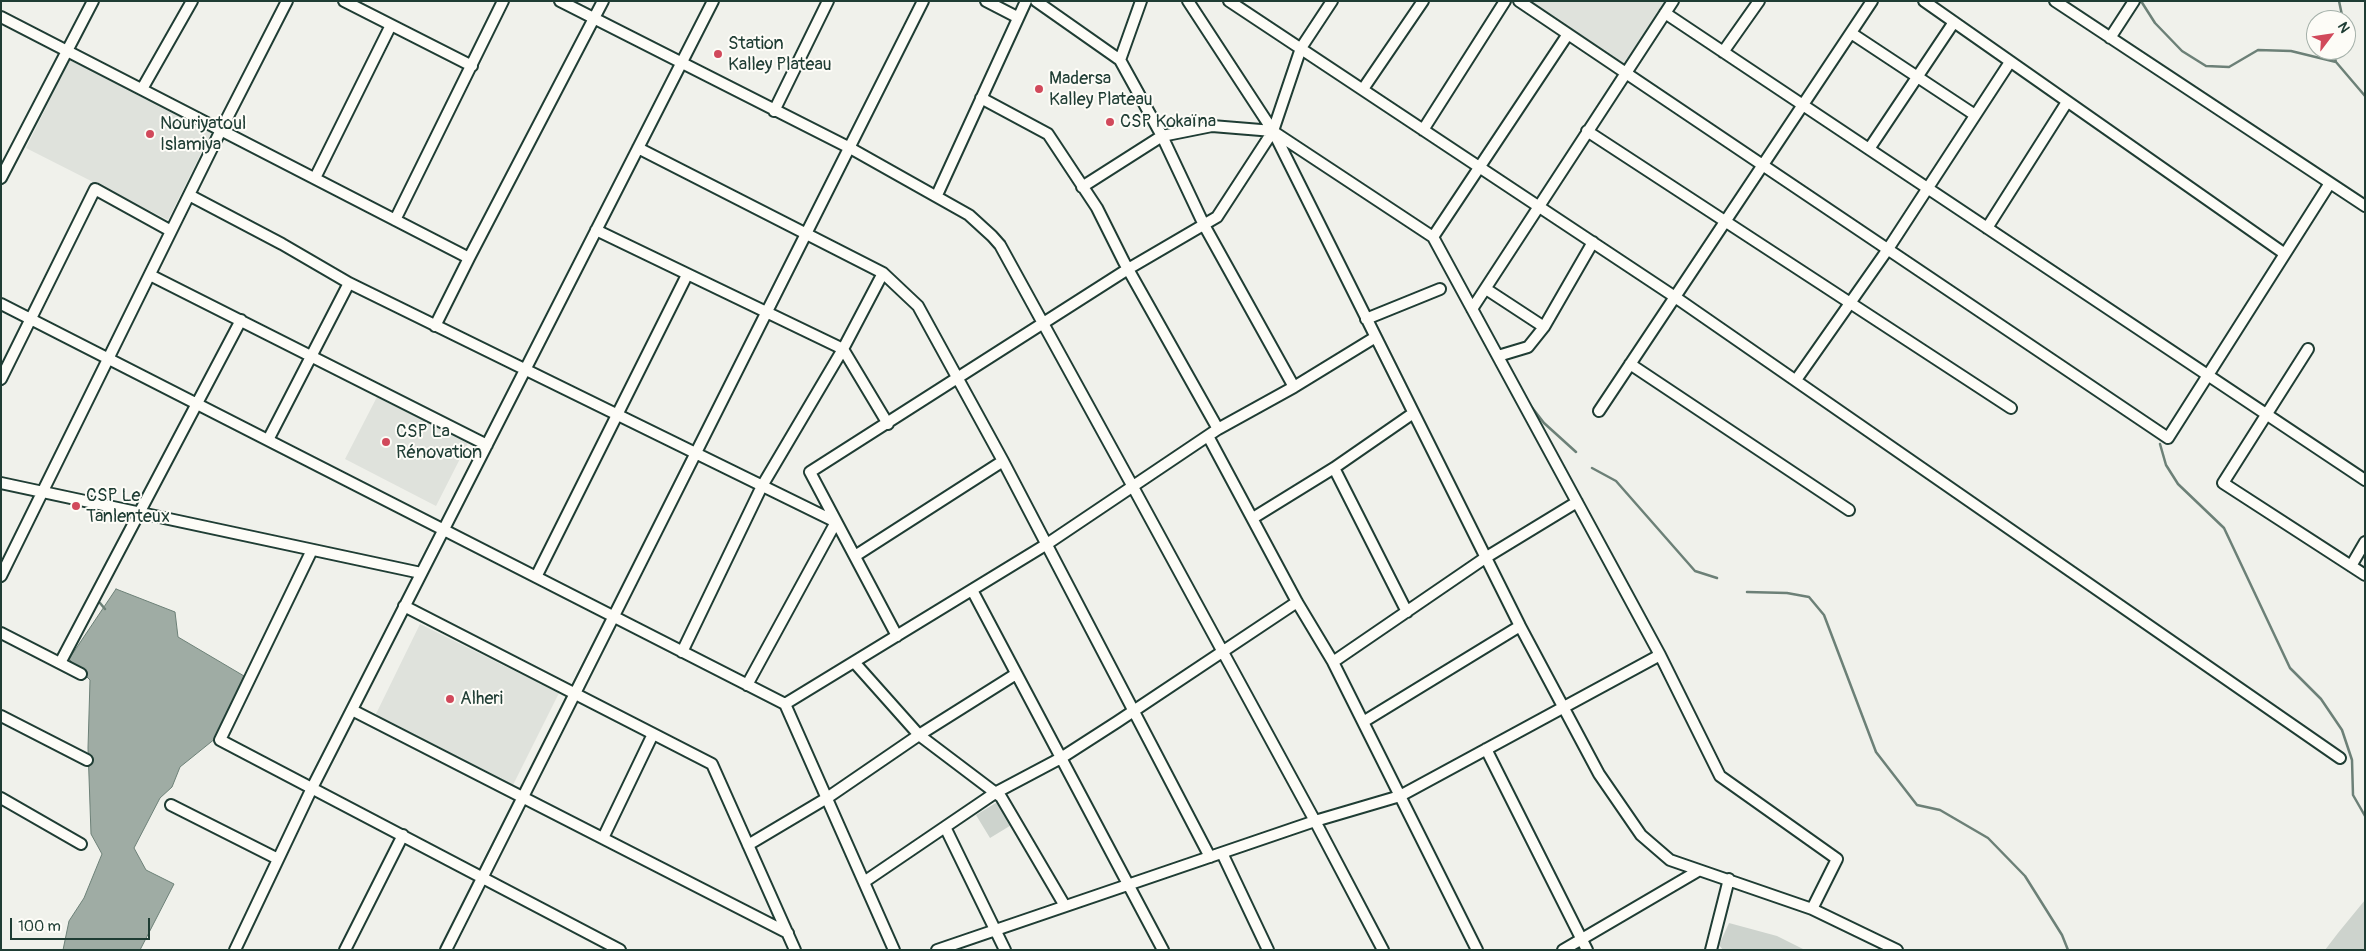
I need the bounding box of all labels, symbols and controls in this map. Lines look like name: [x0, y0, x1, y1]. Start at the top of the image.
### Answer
north arrow: [2306, 10, 2356, 60]
text: N: [2334, 19, 2353, 36]
place label: Station Kalley Plateau: [728, 33, 831, 76]
marker: Station Kalley Plateau: [712, 48, 724, 60]
place label: Madersa Kalley Plateau: [1049, 68, 1152, 110]
marker: Madersa Kalley Plateau: [1033, 83, 1045, 95]
place label: CSP Kokaïna: [1120, 111, 1216, 133]
place label: Nouriyatoul Islamiya: [160, 113, 246, 156]
marker: CSP Kokaïna: [1104, 116, 1116, 128]
marker: Nouriyatoul Islamiya: [144, 128, 156, 140]
place label: CSP La Rénovation: [396, 421, 482, 464]
marker: CSP La Rénovation: [380, 436, 392, 448]
place label: CSP Le Tanlenteux: [86, 485, 170, 528]
marker: CSP Le Tanlenteux: [70, 500, 82, 512]
place label: Alheri: [460, 688, 503, 710]
marker: Alheri: [444, 693, 456, 705]
scale bar: [12, 908, 152, 940]
text: 100 m: [18, 917, 61, 936]

